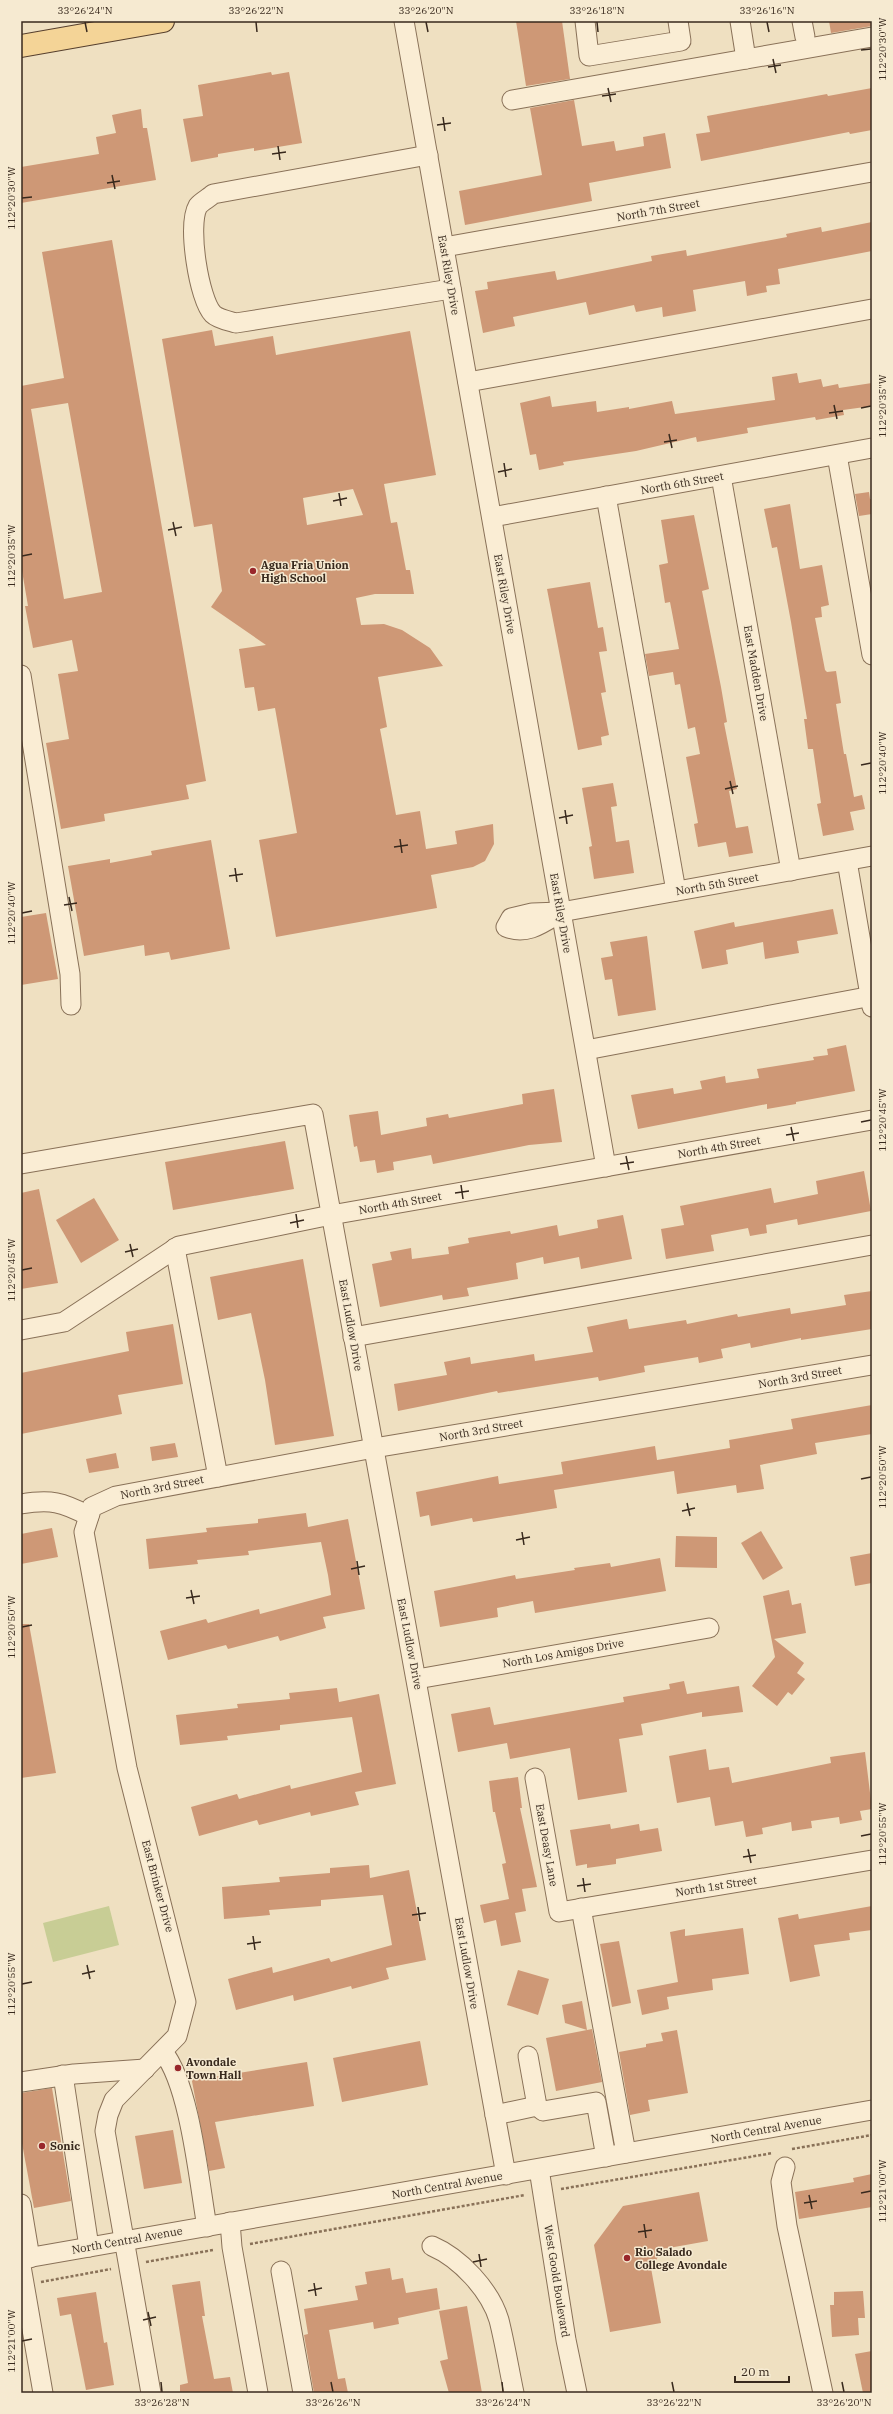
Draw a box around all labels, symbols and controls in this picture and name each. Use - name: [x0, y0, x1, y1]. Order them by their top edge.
- text: 33°26'24"N: [58, 4, 113, 17]
- text: 33°26'22"N: [229, 4, 284, 17]
- text: 33°26'20"N: [399, 4, 454, 17]
- text: 33°26'18"N: [570, 4, 625, 17]
- text: 33°26'16"N: [740, 4, 795, 17]
- text: 112°20'30"W: [876, 17, 889, 81]
- text: 112°20'30"W: [5, 166, 18, 230]
- street label: North 7th Street: [616, 196, 701, 224]
- street label: East Riley Drive: [435, 234, 463, 316]
- text: 112°20'35"W: [876, 374, 889, 438]
- street label: North 6th Street: [640, 469, 725, 497]
- text: 112°20'35"W: [5, 524, 18, 588]
- street label: East Riley Drive: [491, 553, 519, 635]
- place label: Agua Fria Union High School: [261, 558, 349, 585]
- marker: Agua Fria Union High School: [248, 566, 258, 576]
- street label: East Madden Drive: [741, 624, 771, 722]
- text: 112°20'40"W: [876, 731, 889, 795]
- street label: North 5th Street: [675, 870, 760, 898]
- street label: East Riley Drive: [547, 872, 575, 954]
- text: 112°20'40"W: [5, 881, 18, 945]
- text: 112°20'45"W: [876, 1088, 889, 1152]
- street label: North 4th Street: [677, 1133, 762, 1161]
- street label: North 4th Street: [358, 1189, 443, 1217]
- text: 112°20'45"W: [5, 1238, 18, 1302]
- street label: East Ludlow Drive: [336, 1278, 366, 1372]
- street label: North 3rd Street: [757, 1363, 843, 1391]
- street label: North 3rd Street: [438, 1416, 524, 1444]
- text: 112°20'50"W: [876, 1445, 889, 1509]
- street label: North 3rd Street: [119, 1472, 205, 1502]
- text: 112°20'50"W: [5, 1595, 18, 1659]
- street label: East Ludlow Drive: [394, 1597, 426, 1691]
- street label: North Los Amigos Drive: [501, 1635, 625, 1671]
- text: 112°20'55"W: [876, 1802, 889, 1866]
- street label: East Deasy Lane: [533, 1803, 561, 1888]
- street label: East Brinker Drive: [139, 1838, 177, 1934]
- street label: North 1st Street: [674, 1873, 758, 1899]
- street label: East Ludlow Drive: [452, 1916, 482, 2010]
- text: 112°20'55"W: [5, 1952, 18, 2016]
- place label: Avondale Town Hall: [186, 2055, 242, 2082]
- marker: Avondale Town Hall: [173, 2063, 183, 2073]
- street label: North Central Avenue: [710, 2112, 823, 2146]
- place label: Sonic: [50, 2139, 80, 2153]
- marker: Sonic: [37, 2141, 47, 2151]
- text: 112°21'00"W: [876, 2159, 889, 2223]
- street label: North Central Avenue: [391, 2168, 504, 2202]
- street label: North Central Avenue: [71, 2223, 184, 2257]
- street label: West Goold Boulevard: [541, 2224, 573, 2339]
- place label: Rio Salado College Avondale: [635, 2245, 727, 2272]
- marker: Rio Salado College Avondale: [622, 2253, 632, 2263]
- text: 112°21'00"W: [5, 2309, 18, 2373]
- scale bar: [735, 2358, 789, 2384]
- text: 20 m: [741, 2364, 770, 2379]
- text: 33°26'28"N: [135, 2396, 190, 2409]
- text: 33°26'26"N: [306, 2396, 361, 2409]
- text: 33°26'24"N: [476, 2396, 531, 2409]
- text: 33°26'22"N: [647, 2396, 702, 2409]
- text: 33°26'20"N: [817, 2396, 872, 2409]

